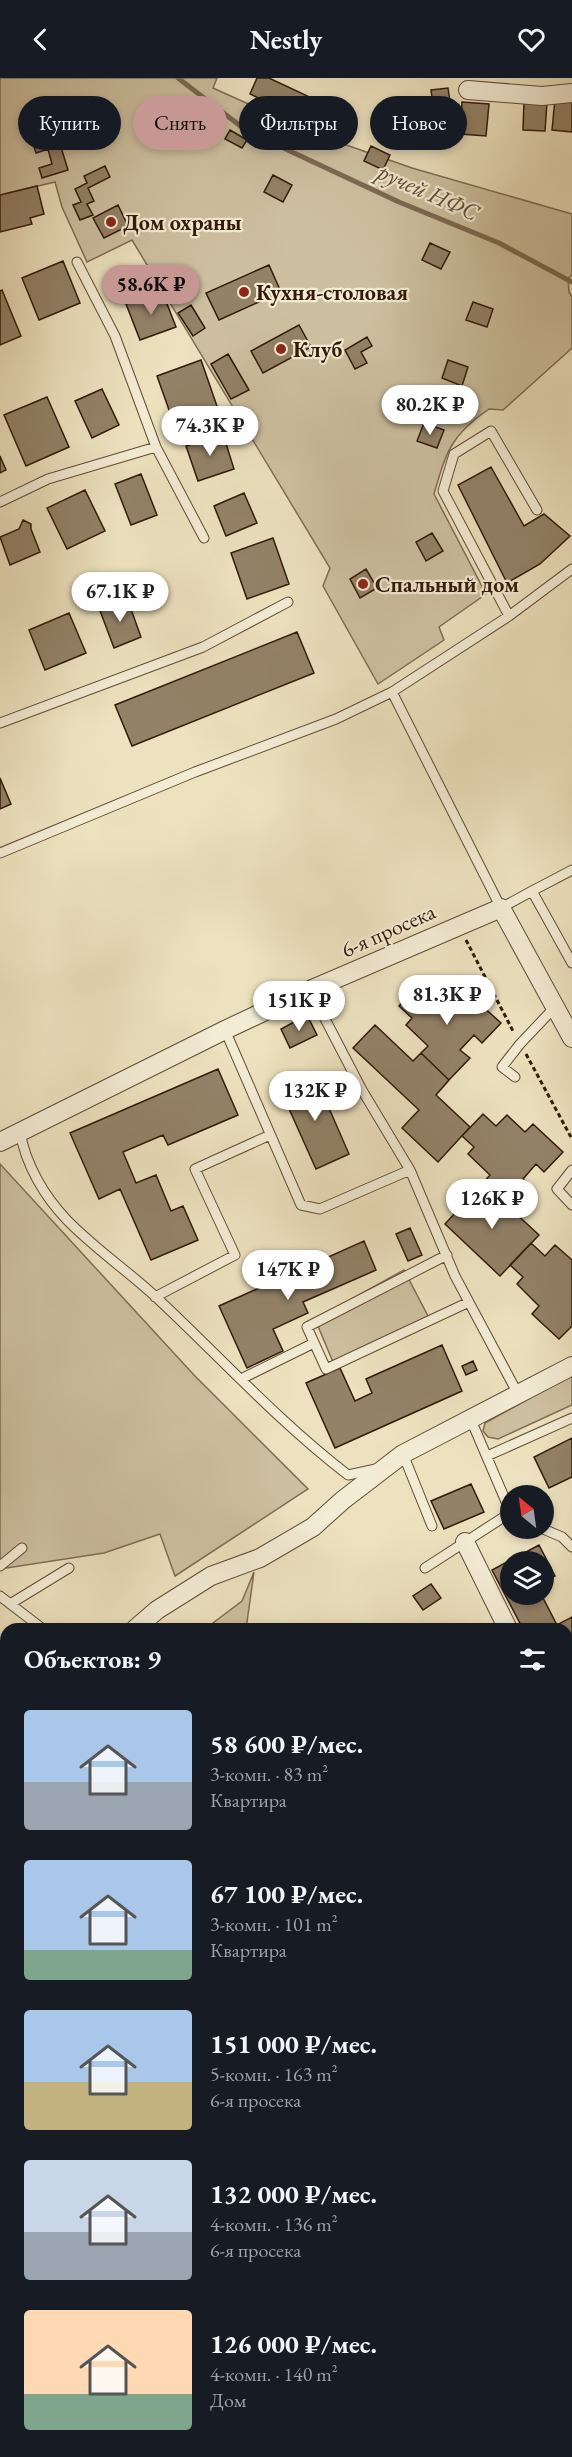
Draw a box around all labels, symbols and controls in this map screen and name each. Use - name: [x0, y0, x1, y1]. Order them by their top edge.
- text: Nestly: [250, 22, 322, 57]
- icon: back: [24, 23, 57, 56]
- icon: heart: [515, 23, 548, 56]
- chip: Купить: [18, 96, 121, 150]
- chip: Снять: [133, 96, 227, 150]
- chip: Фильтры: [239, 96, 358, 150]
- chip: Новое: [370, 96, 467, 150]
- water label: ручей НФС: [370, 154, 485, 228]
- place label: Дом охраны: [123, 208, 242, 237]
- marker: Дом охраны: [104, 215, 118, 229]
- pin: 58.6K ₽: [96, 265, 206, 316]
- text: 58.6K ₽: [117, 271, 185, 297]
- place label: Кухня-столовая: [256, 278, 408, 307]
- marker: Кухня-столовая: [237, 285, 251, 299]
- place label: Клуб: [293, 335, 342, 364]
- marker: Клуб: [274, 342, 288, 356]
- pin: 80.2K ₽: [375, 385, 485, 436]
- text: 80.2K ₽: [396, 391, 464, 417]
- pin: 74.3K ₽: [155, 406, 265, 457]
- text: 74.3K ₽: [176, 412, 244, 438]
- place label: Спальный дом: [375, 570, 519, 599]
- pin: 67.1K ₽: [65, 572, 175, 623]
- marker: Спальный дом: [356, 577, 370, 591]
- text: 67.1K ₽: [86, 578, 154, 604]
- street label: 6-я просека: [337, 897, 440, 964]
- pin: 81.3K ₽: [392, 975, 502, 1026]
- pin: 151K ₽: [250, 981, 348, 1032]
- text: 81.3K ₽: [413, 981, 481, 1007]
- text: 151K ₽: [267, 987, 331, 1013]
- pin: 132K ₽: [266, 1071, 364, 1122]
- text: 132K ₽: [283, 1077, 347, 1103]
- pin: 126K ₽: [443, 1179, 541, 1230]
- text: 126K ₽: [460, 1185, 524, 1211]
- pin: 147K ₽: [239, 1250, 337, 1301]
- text: 147K ₽: [256, 1256, 320, 1282]
- north arrow: [500, 1485, 554, 1539]
- map controls: [500, 1485, 554, 1605]
- button: layers: [500, 1551, 554, 1605]
- text: Объектов: 9: [24, 1642, 161, 1676]
- icon: filters: [516, 1643, 549, 1676]
- text: 58 600 ₽/мес.: [210, 1727, 363, 1761]
- icon: home: [72, 1734, 144, 1806]
- text: 3-комн. · 83 m²: [210, 1761, 328, 1787]
- text: Квартира: [210, 1787, 287, 1813]
- text: 67 100 ₽/мес.: [210, 1877, 363, 1911]
- icon: home: [72, 1884, 144, 1956]
- text: 3-комн. · 101 m²: [210, 1911, 338, 1937]
- text: Квартира: [210, 1937, 287, 1963]
- text: 151 000 ₽/мес.: [210, 2027, 377, 2061]
- icon: home: [72, 2034, 144, 2106]
- text: 5-комн. · 163 m²: [210, 2061, 338, 2087]
- text: 6-я просека: [210, 2087, 301, 2113]
- text: 132 000 ₽/мес.: [210, 2177, 377, 2211]
- icon: home: [72, 2184, 144, 2256]
- text: 4-комн. · 136 m²: [210, 2211, 338, 2237]
- text: 6-я просека: [210, 2237, 301, 2263]
- text: 126 000 ₽/мес.: [210, 2327, 377, 2361]
- icon: home: [72, 2334, 144, 2406]
- text: 4-комн. · 140 m²: [210, 2361, 338, 2387]
- text: Дом: [210, 2387, 246, 2413]

